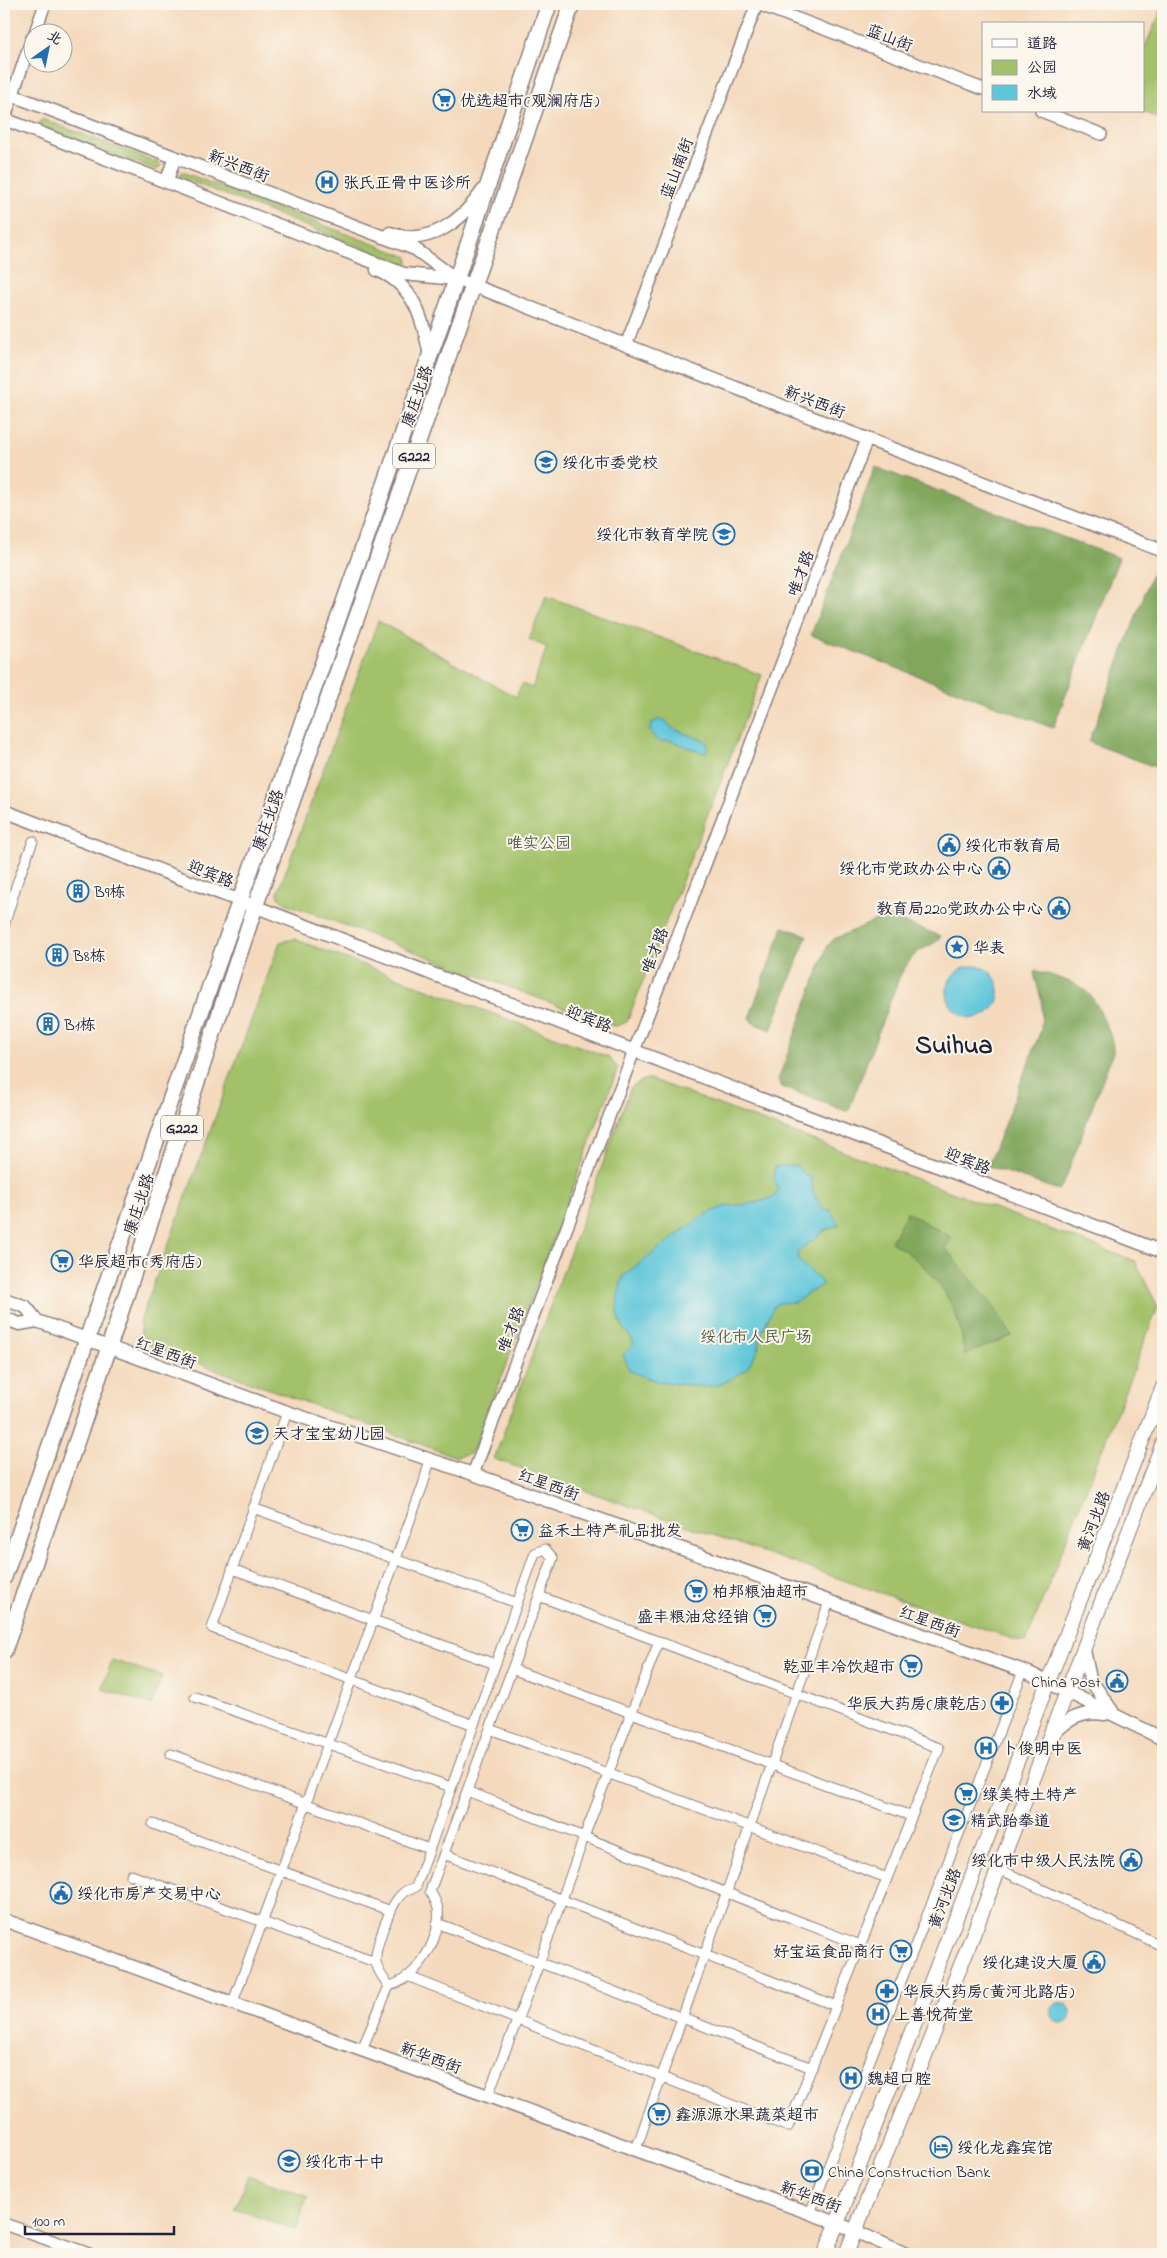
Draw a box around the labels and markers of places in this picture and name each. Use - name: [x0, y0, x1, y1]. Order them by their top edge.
- supermarket icon: 优选超市(观澜府店): [432, 88, 456, 112]
- place label: 优选超市(观澜府店): [460, 90, 600, 114]
- hospital icon: 张氏正骨中医诊所: [315, 170, 339, 194]
- place label: 张氏正骨中医诊所: [343, 172, 471, 196]
- school or university icon: 绥化市委党校: [534, 450, 558, 474]
- place label: 绥化市委党校: [562, 452, 658, 476]
- school or university icon: 绥化市教育学院: [712, 522, 736, 546]
- place label: 绥化市教育学院: [596, 524, 708, 548]
- public building icon: 绥化市教育局: [937, 833, 961, 857]
- place label: 绥化市教育局: [965, 835, 1061, 859]
- public building icon: 绥化市党政办公中心: [987, 856, 1011, 880]
- place label: 绥化市党政办公中心: [839, 858, 983, 882]
- building icon: B9栋: [66, 879, 90, 903]
- place label: B9栋: [93, 881, 126, 905]
- public building icon: 教育局220党政办公中心: [1047, 896, 1071, 920]
- place label: 教育局220党政办公中心: [876, 898, 1043, 922]
- place icon: 华表: [945, 935, 969, 959]
- place label: 华表: [973, 937, 1005, 961]
- building icon: B8栋: [45, 943, 69, 967]
- place label: B8栋: [72, 945, 106, 969]
- building icon: B1栋: [36, 1012, 60, 1036]
- place label: B1栋: [63, 1014, 96, 1038]
- supermarket icon: 华辰超市(秀府店): [50, 1249, 74, 1273]
- place label: 华辰超市(秀府店): [78, 1251, 202, 1275]
- school or university icon: 天才宝宝幼儿园: [245, 1421, 269, 1445]
- place label: 天才宝宝幼儿园: [273, 1423, 385, 1447]
- supermarket icon: 益禾土特产礼品批发: [510, 1518, 534, 1542]
- place label: 益禾土特产礼品批发: [538, 1520, 682, 1544]
- supermarket icon: 柏邦粮油超市: [684, 1579, 708, 1603]
- place label: 柏邦粮油超市: [712, 1581, 808, 1605]
- supermarket icon: 盛丰粮油总经销: [753, 1604, 777, 1628]
- place label: 盛丰粮油总经销: [637, 1606, 749, 1630]
- supermarket icon: 乾亚丰冷饮超市: [899, 1654, 923, 1678]
- place label: 乾亚丰冷饮超市: [783, 1656, 895, 1680]
- public building icon: China Post: [1105, 1669, 1129, 1693]
- place label: China Post: [1031, 1671, 1102, 1695]
- pharmacy icon: 华辰大药房(康乾店): [990, 1691, 1014, 1715]
- place label: 华辰大药房(康乾店): [847, 1693, 986, 1717]
- hospital icon: 卜俊明中医: [974, 1736, 998, 1760]
- place label: 卜俊明中医: [1002, 1738, 1082, 1762]
- supermarket icon: 绿美特土特产: [954, 1782, 978, 1806]
- place label: 绿美特土特产: [982, 1784, 1078, 1808]
- school or university icon: 精武跆拳道: [942, 1808, 966, 1832]
- place label: 精武跆拳道: [970, 1810, 1050, 1834]
- public building icon: 绥化市中级人民法院: [1119, 1848, 1143, 1872]
- place label: 绥化市中级人民法院: [971, 1850, 1115, 1874]
- public building icon: 绥化市房产交易中心: [49, 1881, 73, 1905]
- place label: 绥化市房产交易中心: [77, 1883, 221, 1907]
- supermarket icon: 好宝运食品商行: [889, 1939, 913, 1963]
- place label: 好宝运食品商行: [773, 1941, 885, 1965]
- public building icon: 绥化建设大厦: [1082, 1950, 1106, 1974]
- place label: 绥化建设大厦: [982, 1952, 1078, 1976]
- pharmacy icon: 华辰大药房(黄河北路店): [875, 1979, 899, 2003]
- place label: 华辰大药房(黄河北路店): [903, 1981, 1075, 2005]
- hospital icon: 上善悦荷堂: [866, 2002, 890, 2026]
- place label: 上善悦荷堂: [894, 2004, 974, 2028]
- hospital icon: 魏超口腔: [839, 2066, 863, 2090]
- place label: 魏超口腔: [867, 2068, 931, 2092]
- supermarket icon: 鑫源源水果蔬菜超市: [647, 2102, 671, 2126]
- place label: 鑫源源水果蔬菜超市: [675, 2104, 819, 2128]
- hotel icon: 绥化龙鑫宾馆: [929, 2135, 953, 2159]
- place label: 绥化龙鑫宾馆: [957, 2137, 1053, 2161]
- school or university icon: 绥化市十中: [277, 2149, 301, 2173]
- place label: 绥化市十中: [305, 2151, 385, 2175]
- bank icon: China Construction Bank: [800, 2159, 824, 2183]
- place label: China Construction Bank: [828, 2161, 991, 2185]

